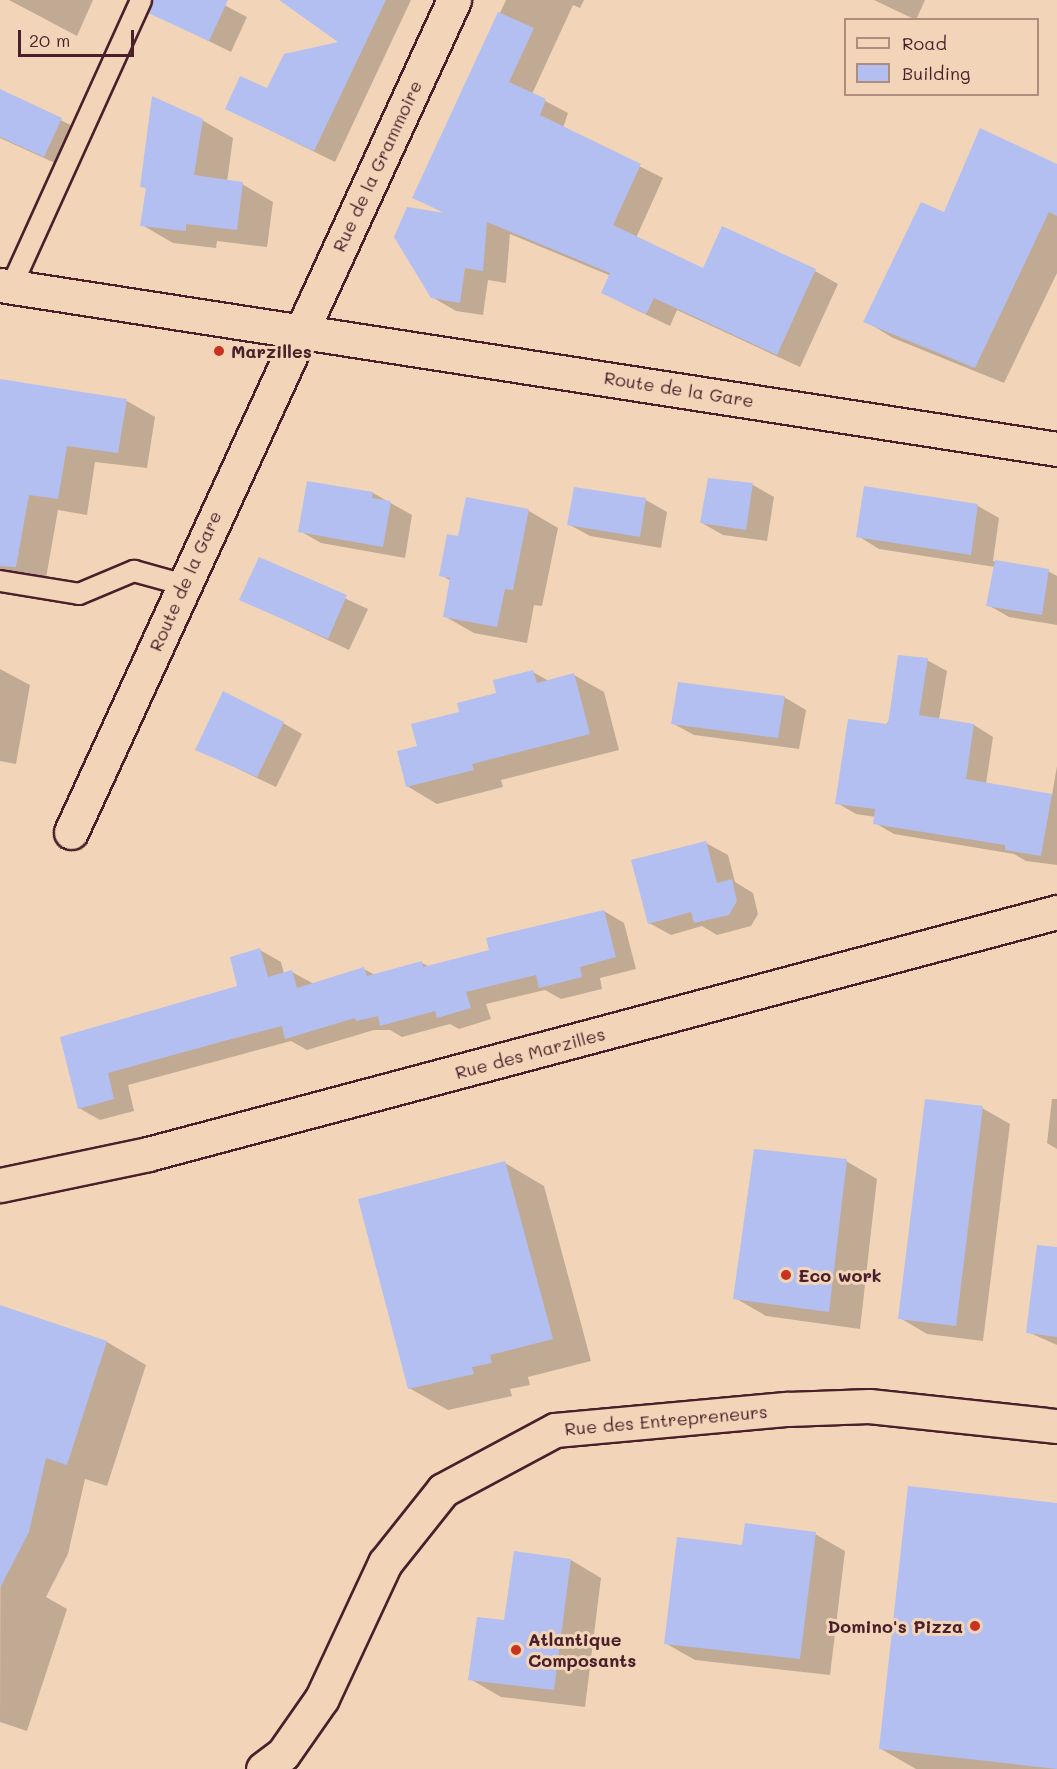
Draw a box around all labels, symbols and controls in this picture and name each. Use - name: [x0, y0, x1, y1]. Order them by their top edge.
- scale bar: [21, 18, 136, 56]
- legend: [844, 18, 1039, 96]
- text: 20 m: [29, 28, 70, 52]
- text: Road: [902, 31, 947, 55]
- text: Building: [902, 61, 970, 85]
- street label: Rue de la Grammoire: [328, 77, 426, 255]
- place label: Marzilles: [231, 340, 312, 362]
- marker: Marzilles: [212, 344, 226, 358]
- street label: Route de la Gare: [603, 366, 755, 412]
- street label: Route de la Gare: [144, 507, 226, 655]
- street label: Rue des Marzilles: [453, 1023, 607, 1083]
- place label: Eco work: [798, 1264, 882, 1286]
- marker: Eco work: [779, 1268, 793, 1282]
- street label: Rue des Entrepreneurs: [564, 1400, 768, 1440]
- place label: Domino's Pizza: [827, 1615, 963, 1637]
- marker: Domino's Pizza: [968, 1619, 982, 1633]
- place label: Atlantique Composants: [528, 1629, 636, 1672]
- marker: Atlantique Composants: [509, 1643, 523, 1657]

